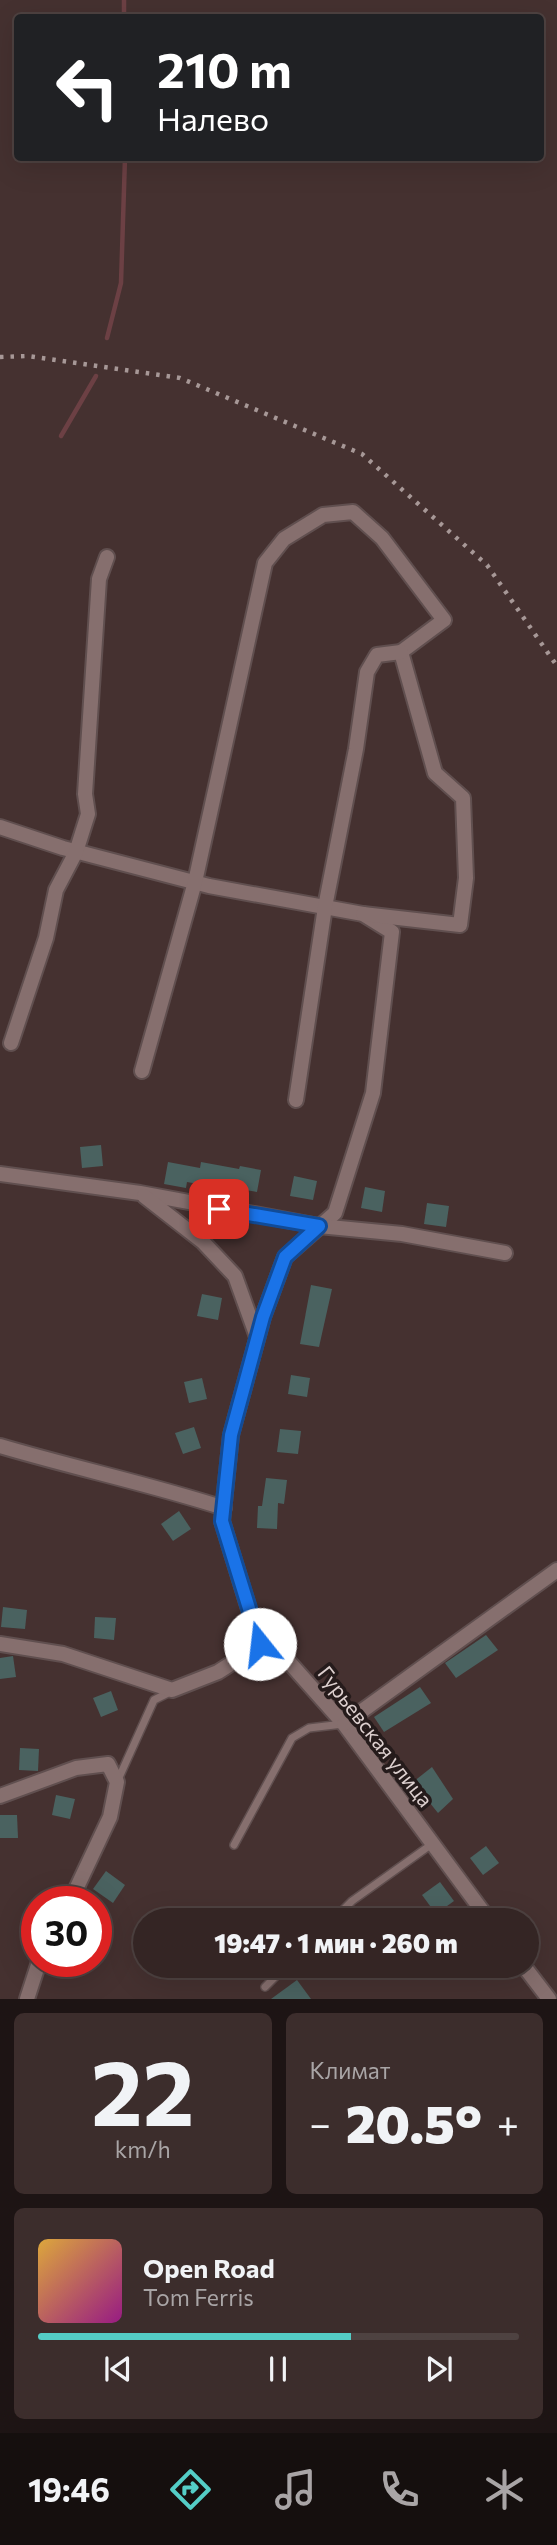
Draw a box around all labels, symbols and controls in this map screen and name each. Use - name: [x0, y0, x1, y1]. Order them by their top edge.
- text: 210 m: [157, 38, 292, 98]
- icon: left: [42, 42, 133, 133]
- text: Налево: [157, 98, 269, 138]
- pin: [189, 1179, 249, 1239]
- icon: arrive: [200, 1190, 238, 1228]
- position arrow: [223, 1607, 297, 1681]
- street label: Гурьевская улица: [313, 1661, 439, 1811]
- speed limit sign: 30: [21, 1886, 112, 1977]
- text: 19:47 · 1 мин · 260 m: [214, 1927, 458, 1958]
- text: 22: [91, 2033, 195, 2145]
- text: Климат: [310, 2056, 391, 2084]
- text: 20.5°: [346, 2090, 482, 2154]
- text: −: [310, 2099, 331, 2146]
- text: +: [497, 2099, 519, 2146]
- text: km/h: [115, 2135, 171, 2163]
- text: Open Road: [143, 2252, 275, 2283]
- text: Tom Ferris: [143, 2283, 254, 2311]
- icon: previous: [99, 2350, 137, 2388]
- icon: pause: [259, 2350, 297, 2388]
- icon: next: [420, 2350, 458, 2388]
- icon: directions: [166, 2465, 215, 2514]
- icon: music: [271, 2465, 320, 2514]
- icon: phone: [375, 2465, 424, 2514]
- icon: climate: [480, 2465, 529, 2514]
- text: 19:46: [28, 2469, 110, 2509]

